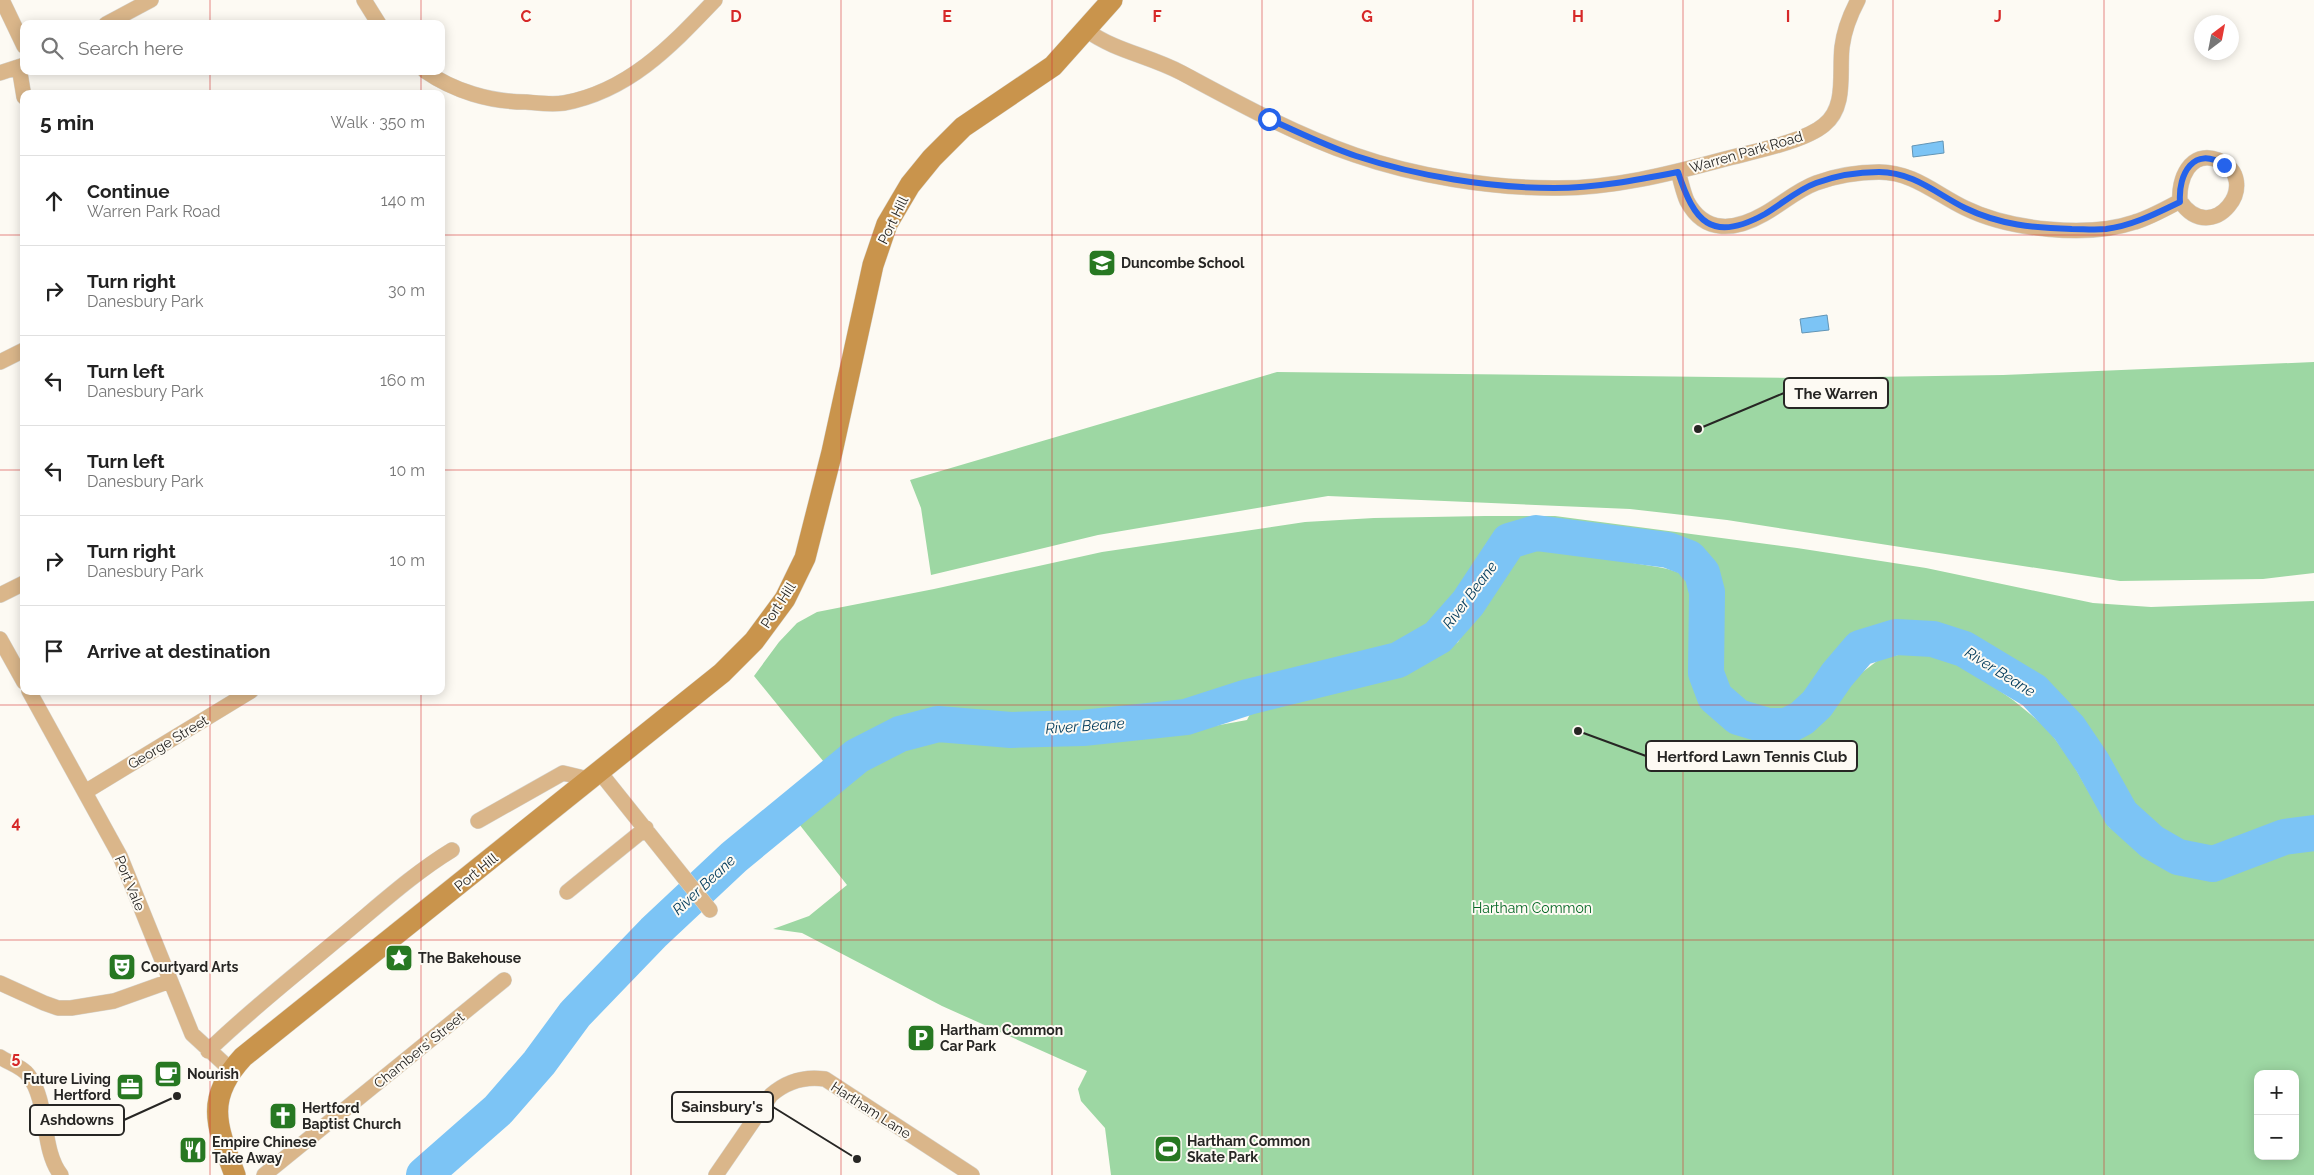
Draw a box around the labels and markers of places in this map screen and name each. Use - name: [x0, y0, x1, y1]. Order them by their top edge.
- school or university icon: Duncombe School: [1087, 248, 1117, 278]
- place label: Duncombe School: [1121, 255, 1245, 271]
- callout: The Warren: [1784, 378, 1888, 408]
- callout: Hertford Lawn Tennis Club: [1646, 741, 1857, 771]
- place icon: The Bakehouse: [384, 943, 414, 973]
- place label: The Bakehouse: [418, 950, 522, 966]
- theatre icon: Courtyard Arts: [107, 952, 137, 982]
- place label: Courtyard Arts: [141, 959, 239, 975]
- place label: Hartham Common Car Park: [940, 1022, 1063, 1054]
- parking icon: Hartham Common Car Park: [906, 1023, 936, 1053]
- cafe icon: Nourish: [153, 1059, 183, 1089]
- place label: Nourish: [187, 1066, 239, 1082]
- place label: Future Living Hertford: [23, 1071, 111, 1103]
- office icon: Future Living Hertford: [115, 1072, 145, 1102]
- callout: Sainsbury's: [672, 1092, 773, 1122]
- place label: Hertford Baptist Church: [302, 1100, 401, 1132]
- church icon: Hertford Baptist Church: [268, 1101, 298, 1131]
- callout: Ashdowns: [30, 1105, 124, 1135]
- place label: Hartham Common Skate Park: [1187, 1133, 1310, 1165]
- place label: Empire Chinese Take Away: [212, 1134, 317, 1166]
- sports icon: Hartham Common Skate Park: [1153, 1134, 1183, 1164]
- restaurant icon: Empire Chinese Take Away: [178, 1135, 208, 1165]

